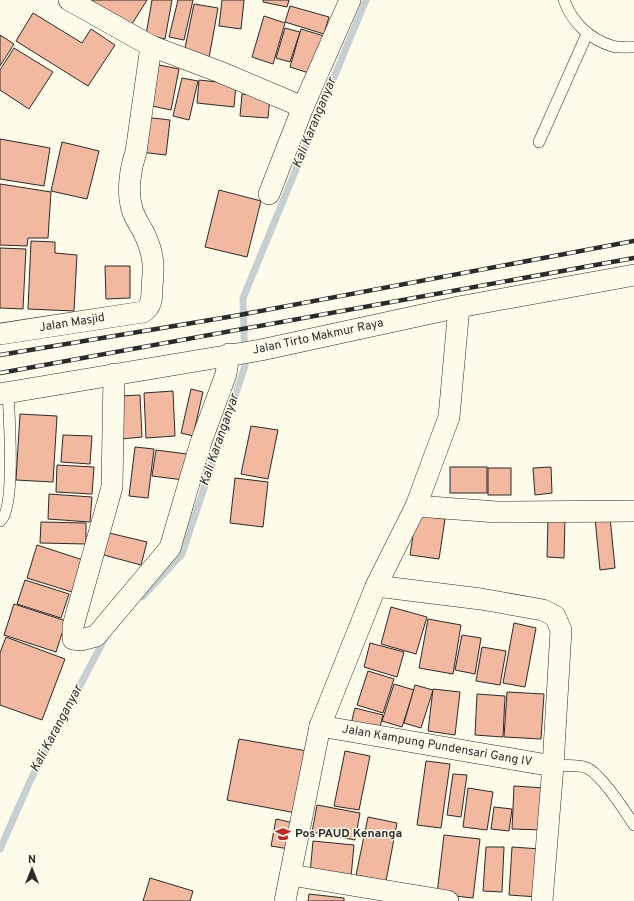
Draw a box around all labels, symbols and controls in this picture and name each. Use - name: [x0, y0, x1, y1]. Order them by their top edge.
- water label: Kali Karanganyar: [290, 74, 341, 171]
- street label: Jalan Masjid: [38, 310, 106, 336]
- street label: Jalan Tirto Makmur Raya: [251, 315, 385, 359]
- water label: Kali Karanganyar: [197, 391, 244, 488]
- water label: Kali Karanganyar: [27, 682, 87, 775]
- street label: Jalan Kampung Pundensari Gang IV: [341, 721, 534, 771]
- school or university icon: Pos PAUD Kenanga: [274, 825, 292, 843]
- place label: Pos PAUD Kenanga: [295, 826, 402, 842]
- north arrow: [12, 849, 52, 889]
- text: N: [28, 853, 36, 867]

